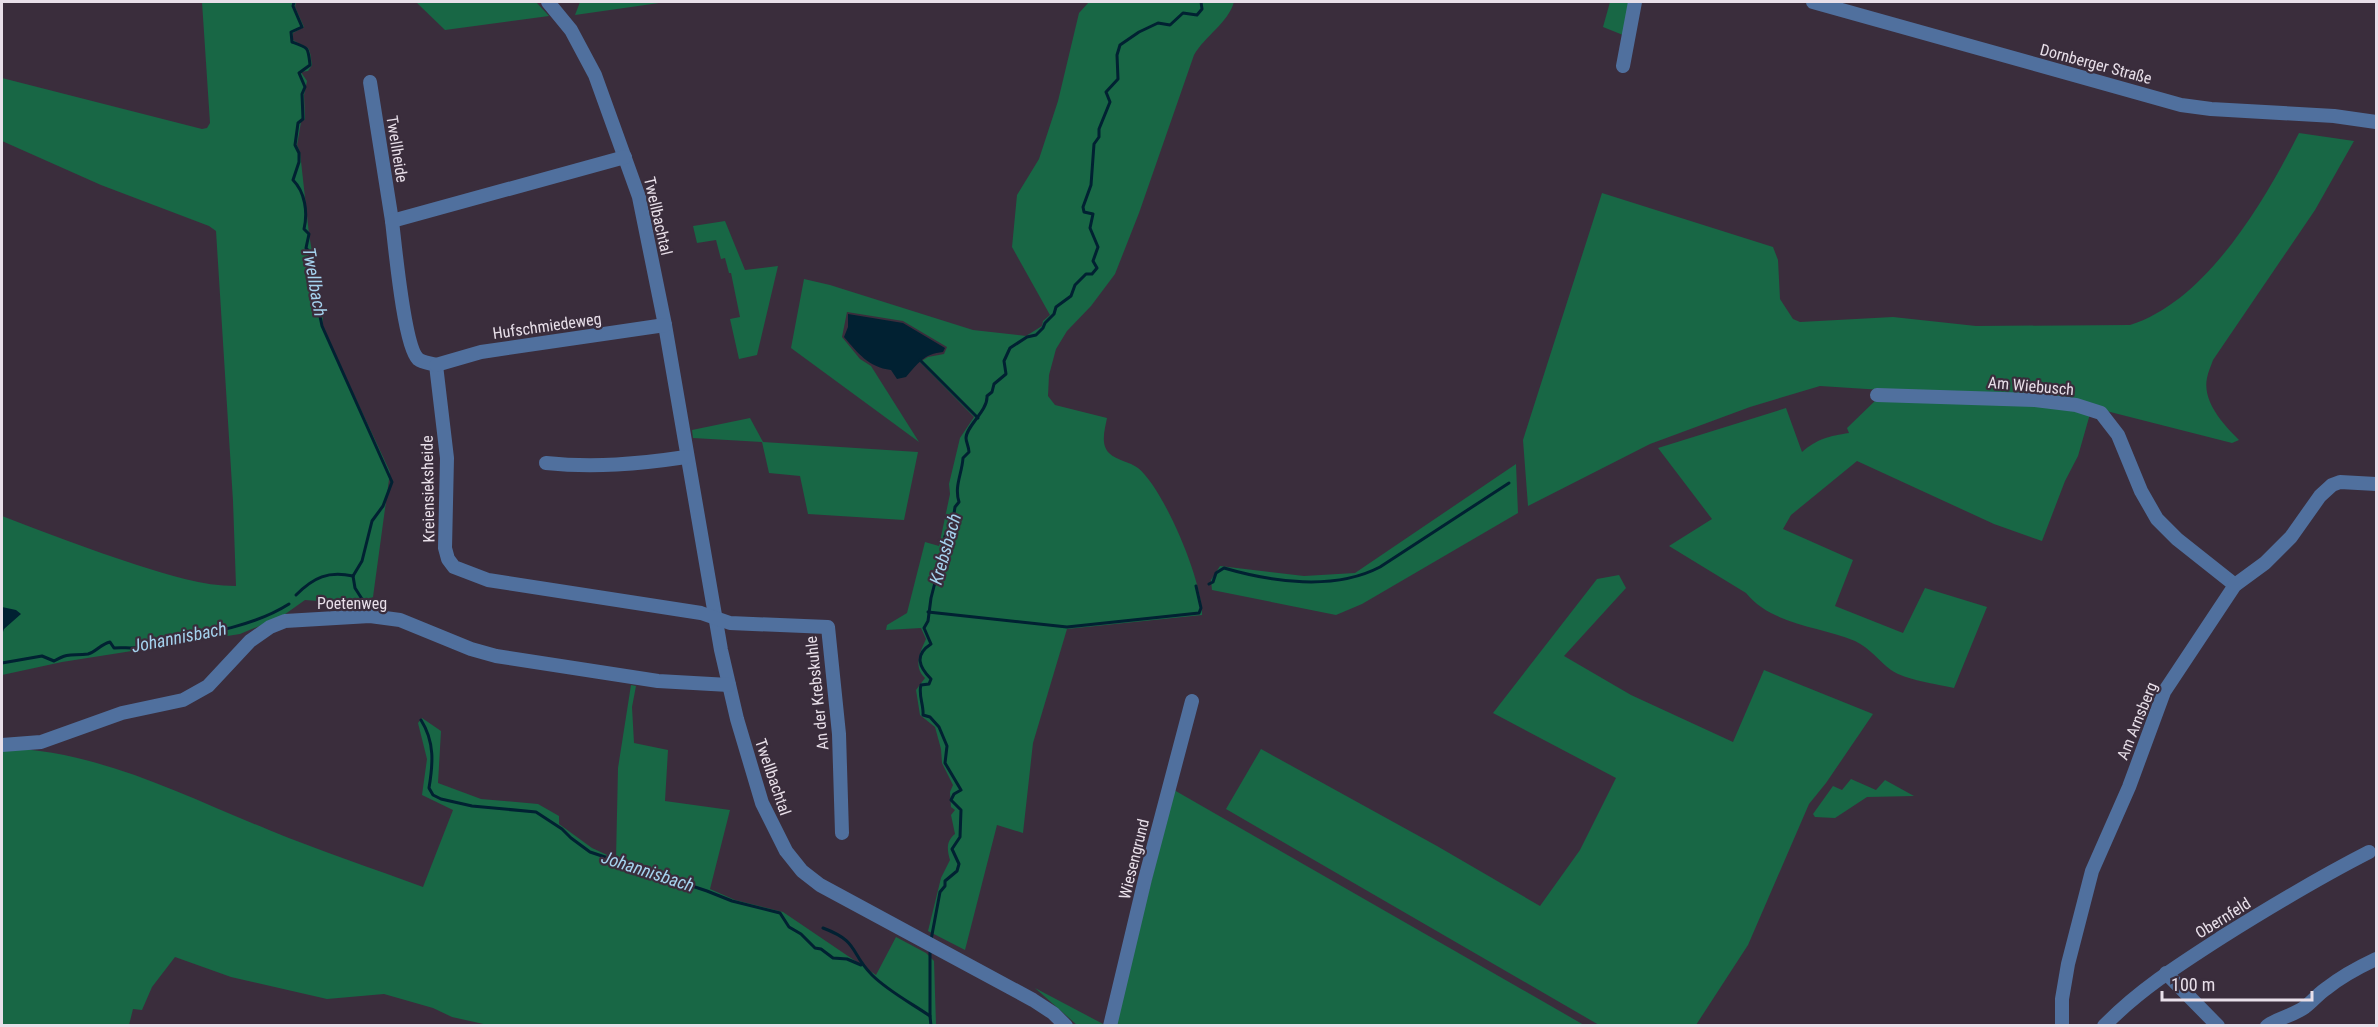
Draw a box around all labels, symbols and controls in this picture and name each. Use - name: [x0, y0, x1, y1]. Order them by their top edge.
- street label: Dornberger Straße: [2038, 40, 2154, 88]
- street label: Twellheide: [382, 114, 412, 184]
- street label: Twellbachtal: [640, 175, 676, 257]
- water label: Twellbach: [299, 246, 331, 318]
- street label: Hufschmiedeweg: [491, 309, 603, 343]
- street label: Am Wiebusch: [1987, 373, 2075, 399]
- street label: Kreiensieksheide: [418, 435, 438, 543]
- water label: Krebsbach: [925, 511, 965, 587]
- street label: Poetenweg: [317, 594, 387, 613]
- water label: Johannisbach: [130, 617, 228, 657]
- street label: An der Krebskuhle: [802, 635, 832, 751]
- street label: Am Arnsberg: [2113, 679, 2161, 763]
- street label: Twellbachtal: [751, 736, 795, 818]
- street label: Wiesengrund: [1115, 817, 1153, 901]
- water label: Johannisbach: [599, 846, 697, 896]
- street label: Obernfeld: [2192, 894, 2254, 942]
- scale bar: [2162, 964, 2312, 1002]
- text: 100 m: [2171, 974, 2215, 995]

